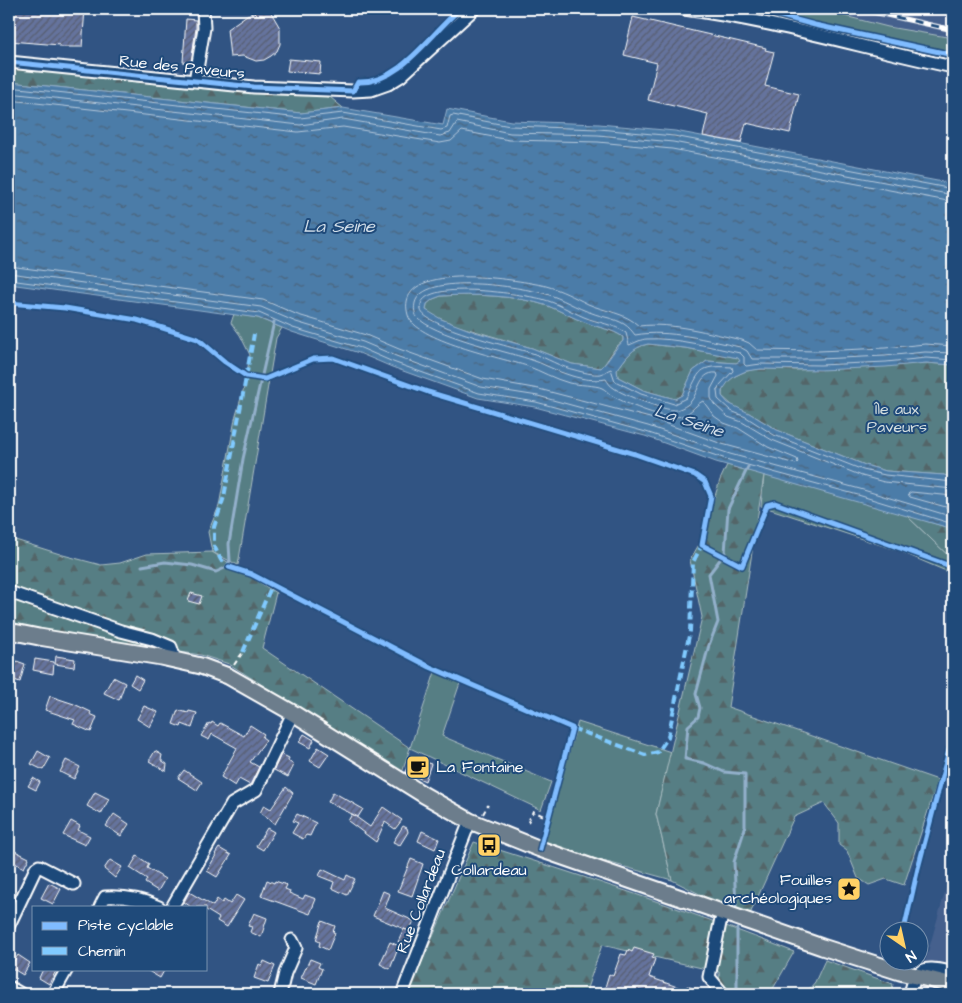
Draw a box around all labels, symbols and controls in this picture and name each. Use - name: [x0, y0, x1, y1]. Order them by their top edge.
- street label: Rue des Paveurs: [118, 49, 246, 85]
- water label: La Seine: [303, 214, 376, 239]
- water label: La Seine: [651, 398, 728, 444]
- park label: Île aux Paveurs: [867, 398, 927, 438]
- cafe icon: La Fontaine: [405, 754, 431, 780]
- place label: La Fontaine: [436, 756, 524, 778]
- bus stop icon: Collardeau: [476, 832, 502, 858]
- street label: Rue Collardeau: [391, 846, 451, 956]
- place label: Collardeau: [451, 859, 527, 881]
- place label: Fouilles archéologiques: [724, 869, 832, 910]
- place icon: Fouilles archéologiques: [836, 876, 862, 902]
- legend: [32, 906, 208, 970]
- text: Piste cyclable: [78, 915, 174, 937]
- north arrow: [880, 920, 930, 970]
- text: Chemin: [78, 941, 126, 962]
- text: N: [901, 945, 920, 967]

